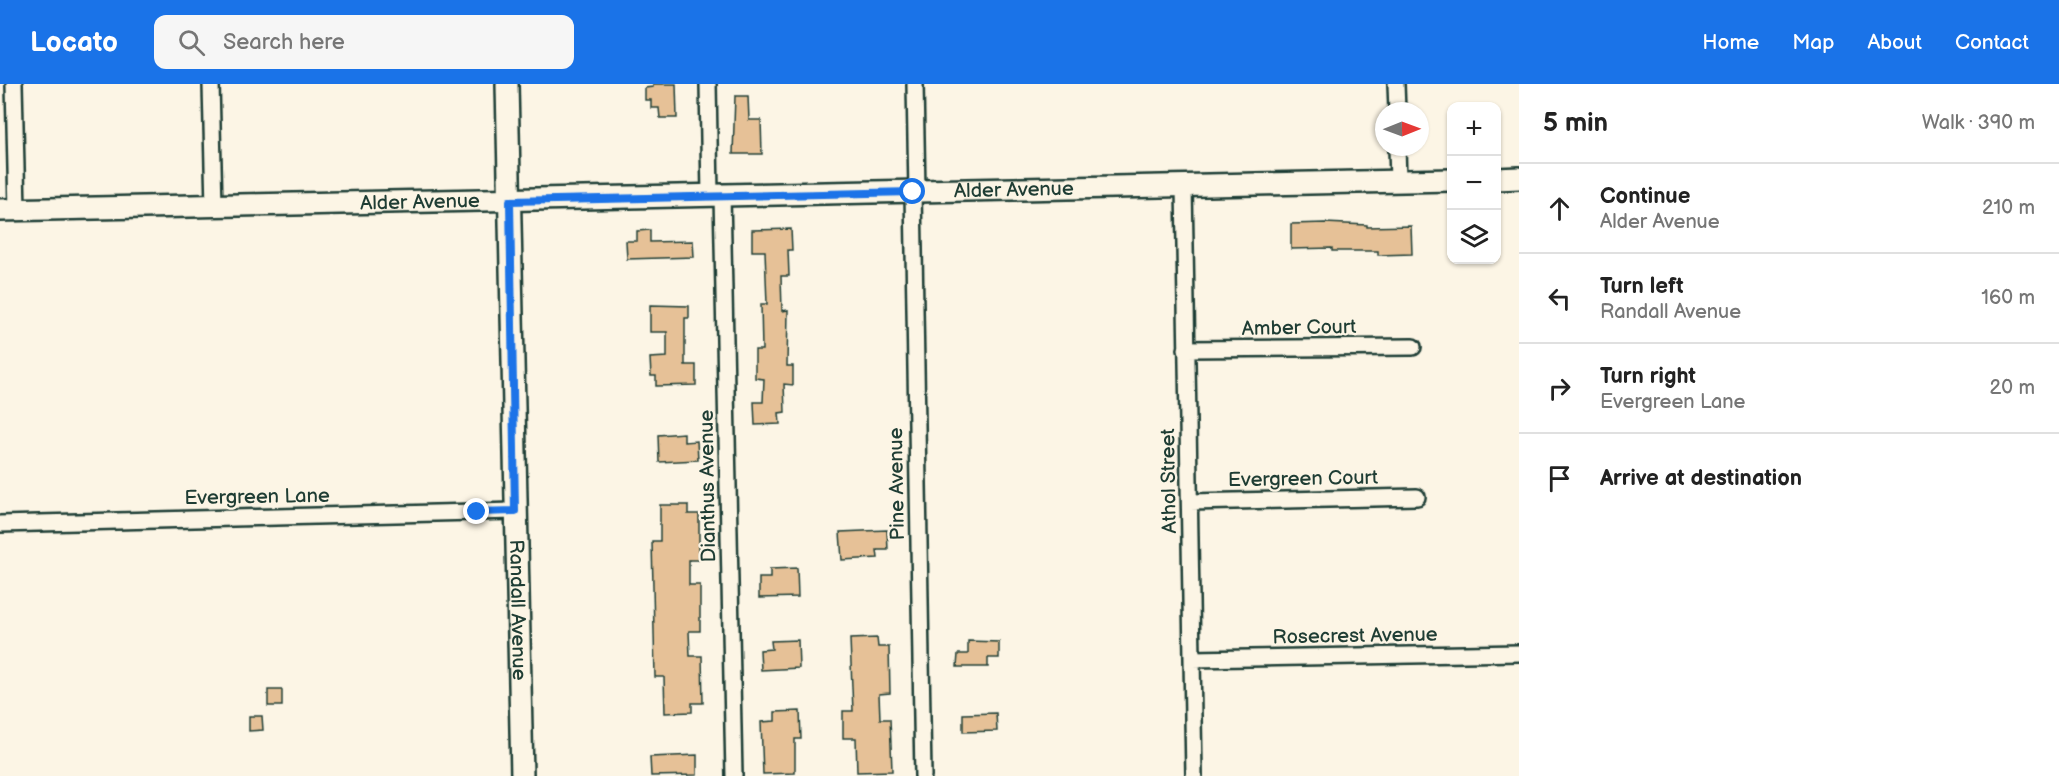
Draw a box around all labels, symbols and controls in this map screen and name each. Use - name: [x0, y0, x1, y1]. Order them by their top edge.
- search box: [154, 15, 574, 69]
- text: Locato: [30, 26, 118, 59]
- icon: search: [175, 26, 208, 59]
- text: Search here: [223, 29, 345, 56]
- text: Home: [1702, 30, 1759, 55]
- text: Map: [1792, 30, 1834, 55]
- text: About: [1867, 30, 1922, 55]
- text: Contact: [1955, 30, 2029, 55]
- north arrow: [1375, 102, 1429, 156]
- map controls: [1447, 102, 1501, 264]
- button: +: [1447, 102, 1501, 156]
- text: 5 min: [1543, 108, 1608, 139]
- text: Walk · 390 m: [1922, 111, 2035, 135]
- button: −: [1447, 156, 1501, 210]
- street label: Alder Avenue: [954, 177, 1074, 203]
- route start: [899, 178, 925, 204]
- text: Continue: [1600, 183, 1690, 210]
- street label: Alder Avenue: [360, 189, 480, 216]
- icon: ahead: [1543, 192, 1576, 225]
- text: 210 m: [1982, 196, 2035, 220]
- button: layers: [1447, 210, 1501, 264]
- text: Alder Avenue: [1600, 210, 1720, 234]
- text: Turn left: [1600, 273, 1684, 300]
- icon: left: [1543, 282, 1576, 315]
- text: 160 m: [1981, 286, 2035, 310]
- text: Randall Avenue: [1600, 300, 1741, 324]
- street label: Amber Court: [1241, 315, 1357, 341]
- text: Turn right: [1600, 363, 1696, 390]
- icon: right: [1543, 372, 1576, 405]
- text: 20 m: [1990, 376, 2035, 400]
- text: Evergreen Lane: [1600, 390, 1745, 414]
- street label: Dianthus Avenue: [695, 409, 721, 562]
- street label: Pine Avenue: [884, 427, 910, 541]
- street label: Athol Street: [1156, 428, 1182, 534]
- icon: arrive: [1543, 462, 1576, 495]
- text: Arrive at destination: [1600, 465, 1802, 492]
- street label: Evergreen Court: [1228, 466, 1378, 492]
- street label: Evergreen Lane: [184, 484, 330, 510]
- route end: [463, 498, 489, 524]
- street label: Randall Avenue: [504, 539, 531, 681]
- street label: Rosecrest Avenue: [1272, 623, 1438, 649]

